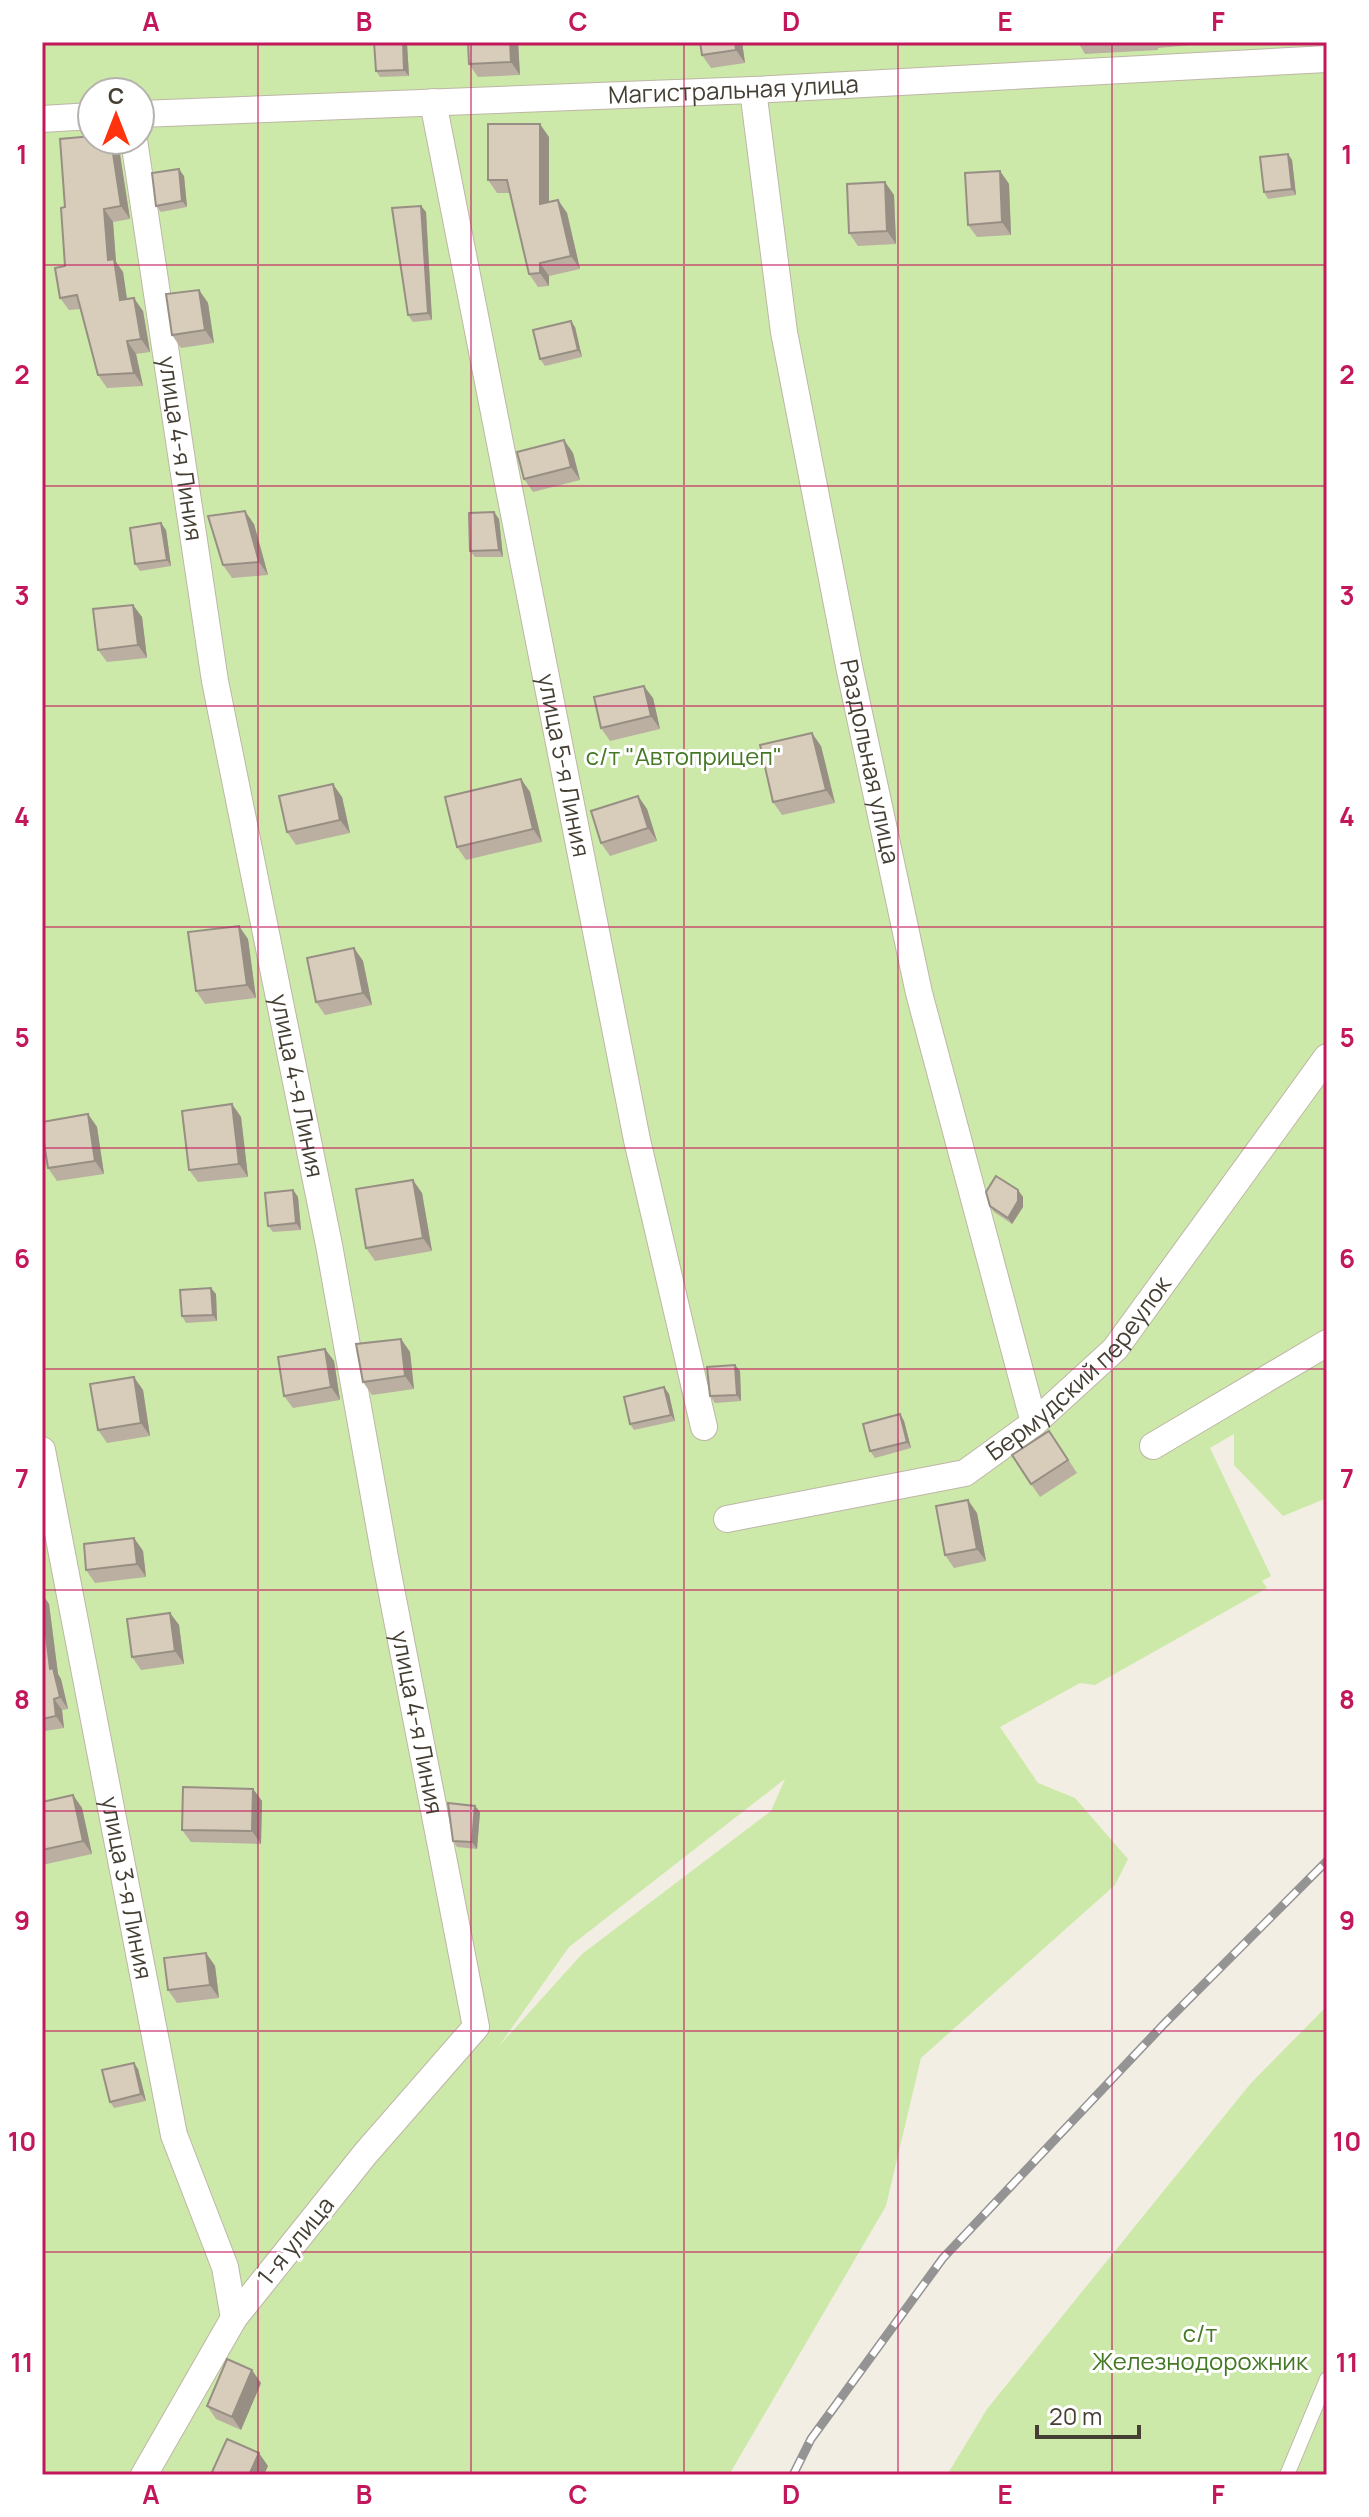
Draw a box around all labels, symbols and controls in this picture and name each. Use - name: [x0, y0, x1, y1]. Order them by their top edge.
- text: A: [142, 3, 160, 39]
- text: B: [356, 3, 372, 39]
- text: C: [568, 3, 588, 39]
- text: D: [782, 3, 800, 39]
- text: E: [997, 3, 1013, 39]
- text: F: [1211, 3, 1225, 39]
- street label: Магистральная улица: [608, 66, 860, 111]
- north arrow: [76, 76, 156, 156]
- text: С: [108, 81, 124, 111]
- text: 1: [16, 136, 28, 172]
- text: 1: [1341, 136, 1353, 172]
- street label: улица 4-я Линия: [152, 354, 212, 543]
- text: 2: [14, 356, 30, 392]
- text: 2: [1339, 356, 1355, 392]
- text: 3: [14, 577, 30, 613]
- text: 3: [1339, 577, 1355, 613]
- street label: Раздольная улица: [833, 656, 909, 867]
- street label: улица 5-я Линия: [531, 670, 599, 860]
- park label: с/т "Автоприцеп": [586, 739, 782, 772]
- text: 4: [14, 798, 30, 834]
- text: 4: [1339, 798, 1355, 834]
- street label: улица 4-я Линия: [264, 991, 333, 1180]
- text: 5: [14, 1019, 30, 1055]
- text: 5: [1339, 1019, 1355, 1055]
- text: 6: [14, 1240, 30, 1276]
- text: 6: [1339, 1240, 1355, 1276]
- street label: Бермудский переулок: [979, 1268, 1178, 1468]
- text: 7: [15, 1460, 29, 1496]
- text: 7: [1340, 1460, 1354, 1496]
- street label: улица 4-я Линия: [384, 1628, 452, 1817]
- text: 8: [14, 1681, 30, 1717]
- text: 8: [1339, 1681, 1355, 1717]
- street label: улица 3-я Линия: [94, 1793, 162, 1982]
- text: 9: [14, 1902, 30, 1938]
- text: 9: [1339, 1902, 1355, 1938]
- text: 10: [8, 2123, 36, 2159]
- text: 10: [1333, 2123, 1361, 2159]
- street label: 1-я улица: [249, 2189, 341, 2291]
- park label: с/т Железнодорожник: [1092, 2316, 1309, 2377]
- text: 11: [11, 2344, 33, 2380]
- text: 11: [1336, 2344, 1358, 2380]
- scale bar: [1037, 2389, 1139, 2439]
- text: 20 m: [1049, 2399, 1102, 2432]
- text: A: [142, 2476, 160, 2512]
- text: B: [356, 2476, 372, 2512]
- text: C: [568, 2476, 588, 2512]
- text: D: [782, 2476, 800, 2512]
- text: E: [997, 2476, 1013, 2512]
- text: F: [1211, 2476, 1225, 2512]

